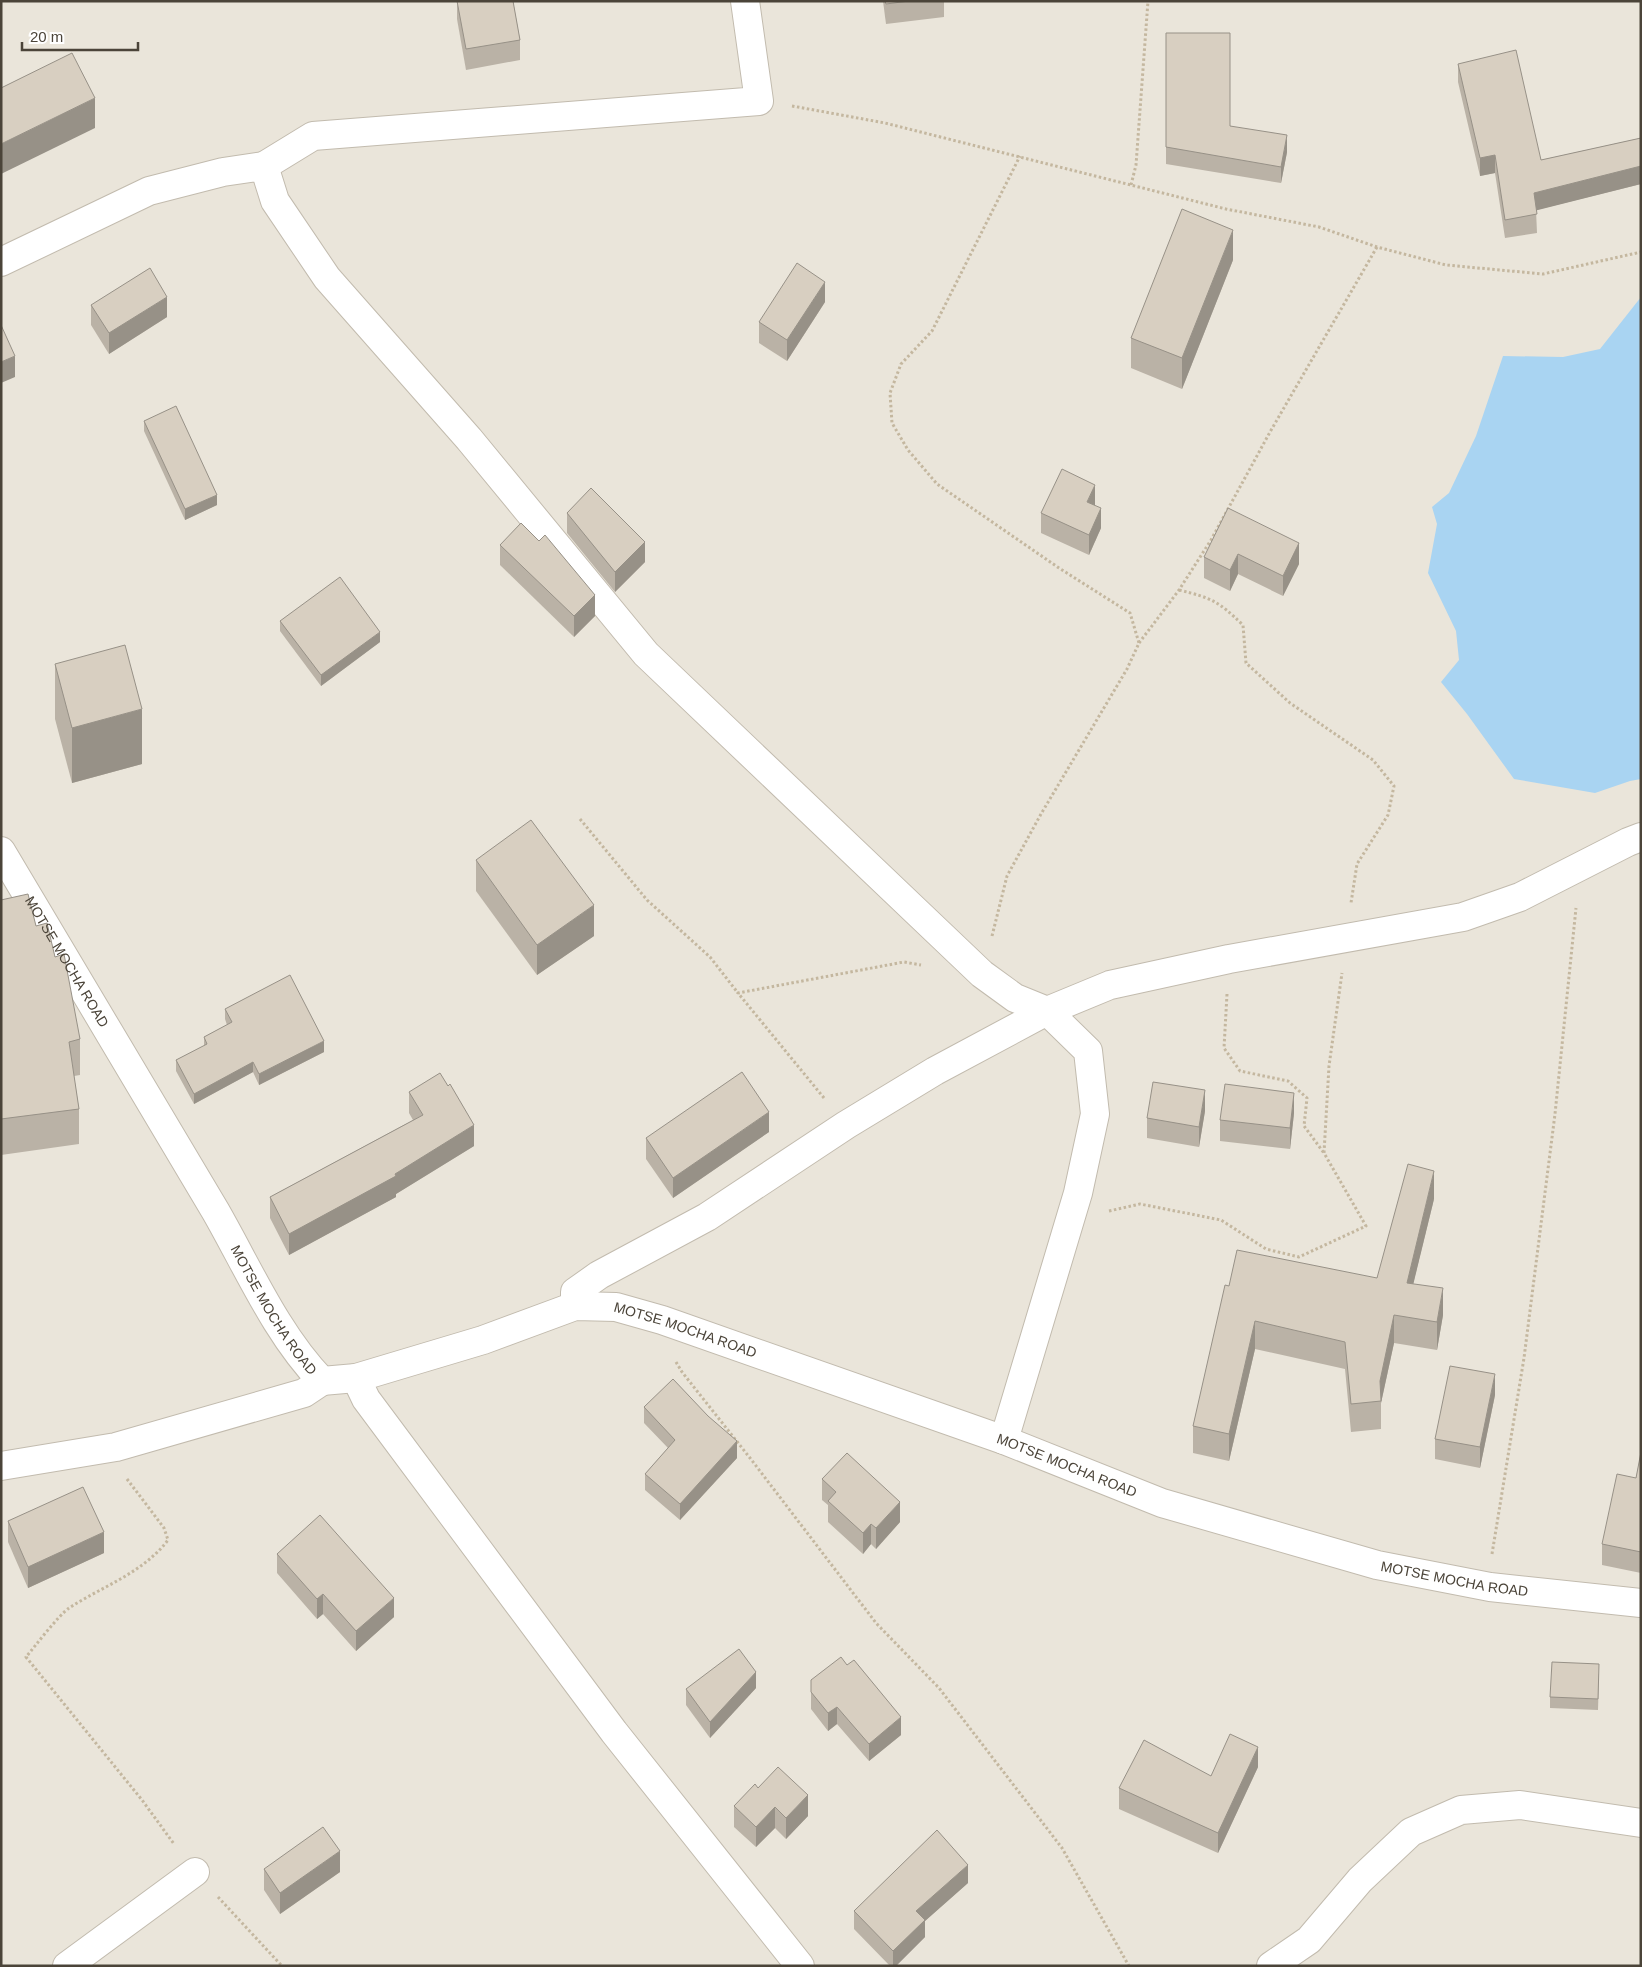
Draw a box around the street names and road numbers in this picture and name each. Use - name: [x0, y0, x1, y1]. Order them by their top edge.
- street label: MOTSE MOCHA ROAD: [22, 893, 112, 1030]
- street label: MOTSE MOCHA ROAD: [228, 1242, 320, 1378]
- street label: MOTSE MOCHA ROAD: [612, 1299, 759, 1361]
- street label: MOTSE MOCHA ROAD: [995, 1430, 1139, 1500]
- street label: MOTSE MOCHA ROAD: [1379, 1558, 1529, 1599]

